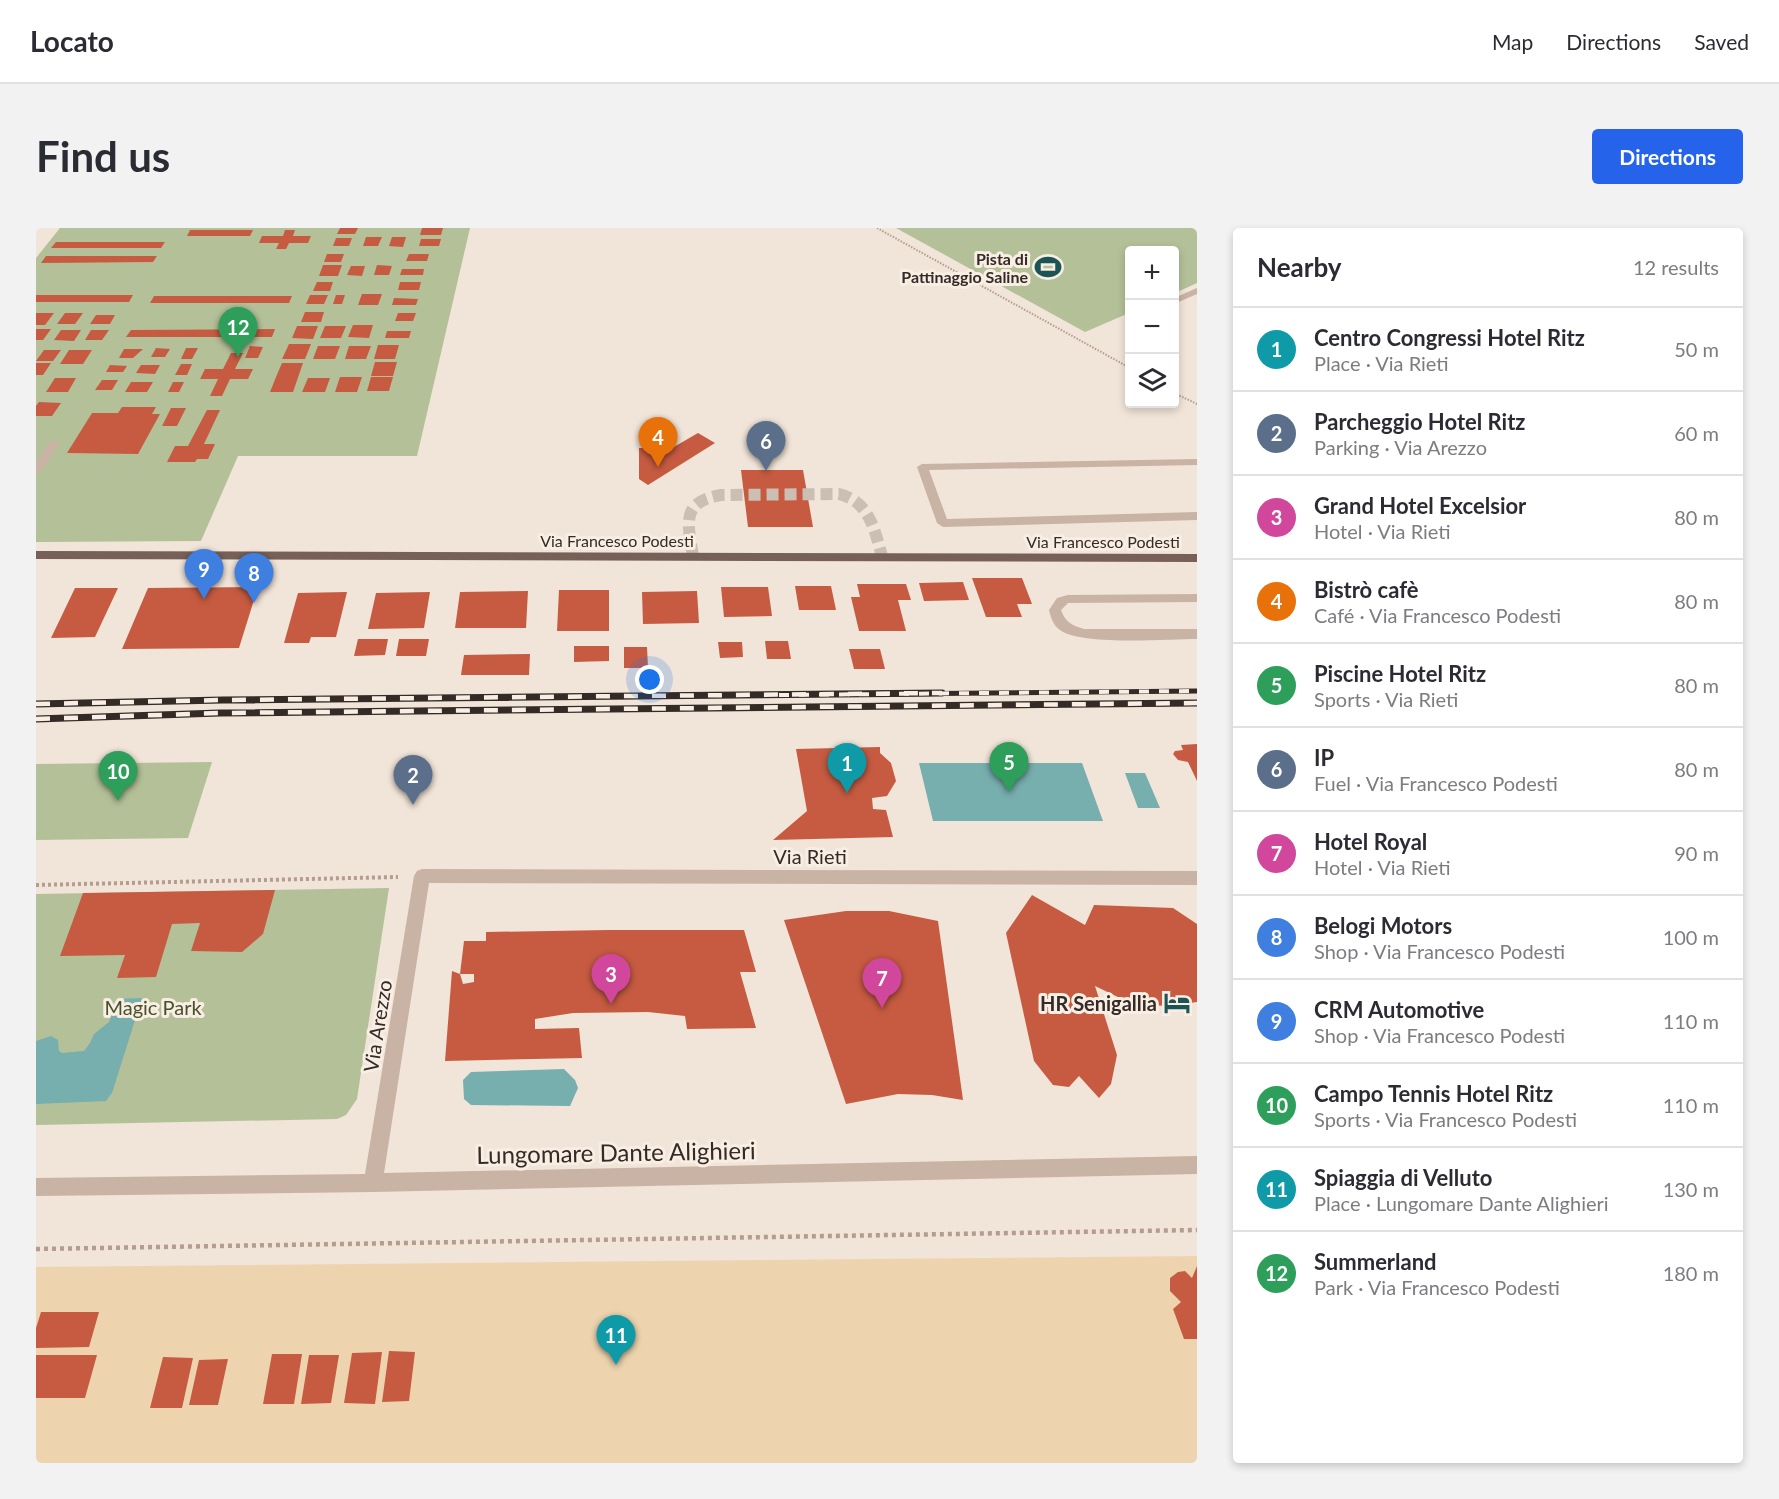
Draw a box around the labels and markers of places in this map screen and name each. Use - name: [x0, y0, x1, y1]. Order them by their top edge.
- place label: Pista di Pattinaggio Saline: [901, 249, 1028, 286]
- sports icon: Pista di Pattinaggio Saline: [1033, 252, 1063, 282]
- pin: 12: [218, 308, 258, 357]
- pin: 4: [638, 418, 678, 467]
- pin: 6: [746, 422, 786, 471]
- pin: 9: [184, 550, 224, 599]
- pin: 8: [234, 554, 274, 603]
- pin: 5: [990, 742, 1028, 792]
- pin: 1: [828, 744, 866, 793]
- pin: 10: [98, 752, 137, 801]
- pin: 2: [394, 756, 433, 805]
- pin: 3: [592, 954, 630, 1004]
- pin: 7: [862, 958, 902, 1008]
- hotel icon: HR Senigallia: [1162, 988, 1192, 1018]
- place label: HR Senigallia: [1040, 991, 1157, 1015]
- pin: 11: [596, 1316, 636, 1365]

